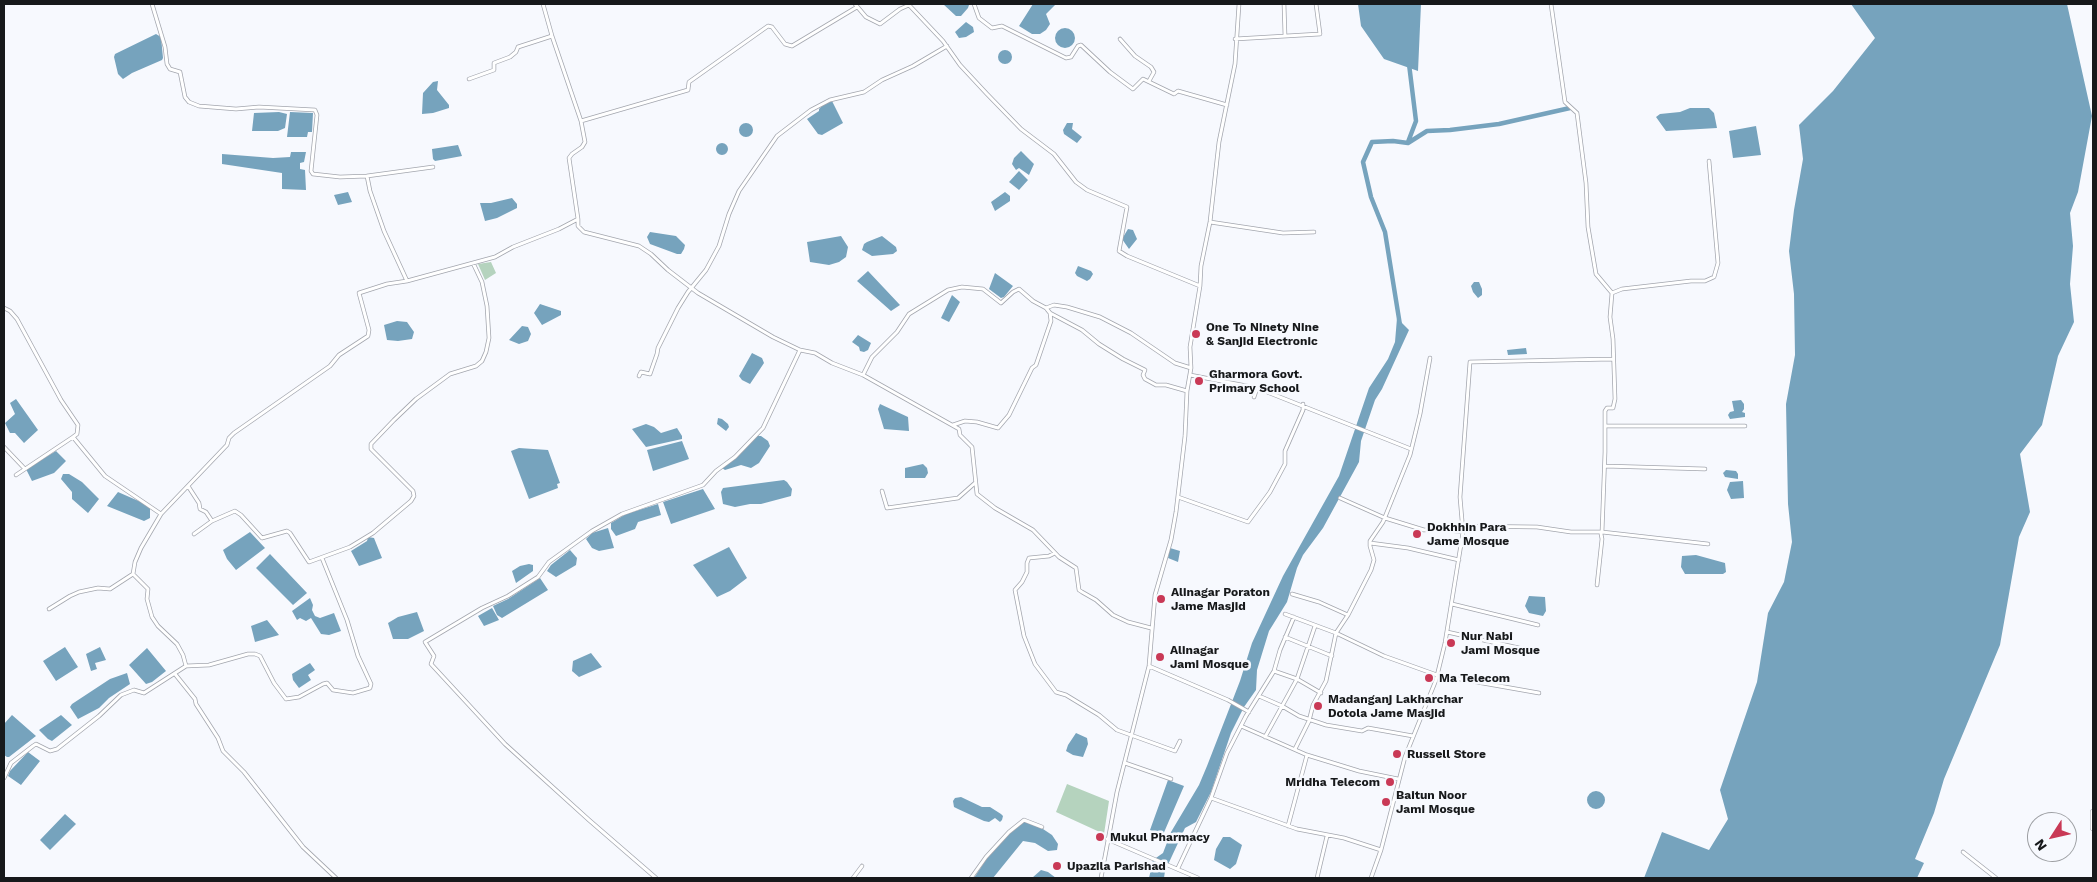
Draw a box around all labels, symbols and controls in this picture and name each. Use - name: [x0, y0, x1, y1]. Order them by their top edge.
- place label: One To Ninety Nine & Sanjid Electronic: [1206, 320, 1319, 348]
- marker: One To Ninety Nine & Sanjid Electronic: [1190, 328, 1202, 340]
- place label: Gharmora Govt. Primary School: [1209, 367, 1302, 395]
- marker: Gharmora Govt. Primary School: [1193, 375, 1205, 387]
- place label: Dokhhin Para Jame Mosque: [1427, 520, 1509, 548]
- marker: Dokhhin Para Jame Mosque: [1411, 528, 1423, 540]
- place label: Alinagar Poraton Jame Masjid: [1171, 585, 1270, 613]
- marker: Alinagar Poraton Jame Masjid: [1155, 593, 1167, 605]
- place label: Nur Nabi Jami Mosque: [1461, 629, 1540, 657]
- marker: Nur Nabi Jami Mosque: [1445, 637, 1457, 649]
- place label: Alinagar Jami Mosque: [1170, 643, 1249, 671]
- marker: Alinagar Jami Mosque: [1154, 651, 1166, 663]
- place label: Ma Telecom: [1439, 671, 1510, 685]
- marker: Ma Telecom: [1423, 672, 1435, 684]
- place label: Madanganj Lakharchar Dotola Jame Masjid: [1328, 692, 1463, 720]
- marker: Madanganj Lakharchar Dotola Jame Masjid: [1312, 700, 1324, 712]
- place label: Russell Store: [1407, 747, 1486, 761]
- marker: Russell Store: [1391, 748, 1403, 760]
- place label: Mridha Telecom: [1285, 775, 1380, 789]
- marker: Mridha Telecom: [1384, 776, 1396, 788]
- place label: Baitun Noor Jami Mosque: [1396, 788, 1475, 816]
- marker: Baitun Noor Jami Mosque: [1380, 796, 1392, 808]
- north arrow: [2027, 812, 2077, 862]
- place label: Mukul Pharmacy: [1110, 830, 1210, 844]
- marker: Mukul Pharmacy: [1094, 831, 1106, 843]
- text: N: [2031, 836, 2050, 854]
- place label: Upazila Parishad: [1067, 859, 1166, 873]
- marker: Upazila Parishad: [1051, 860, 1063, 872]

